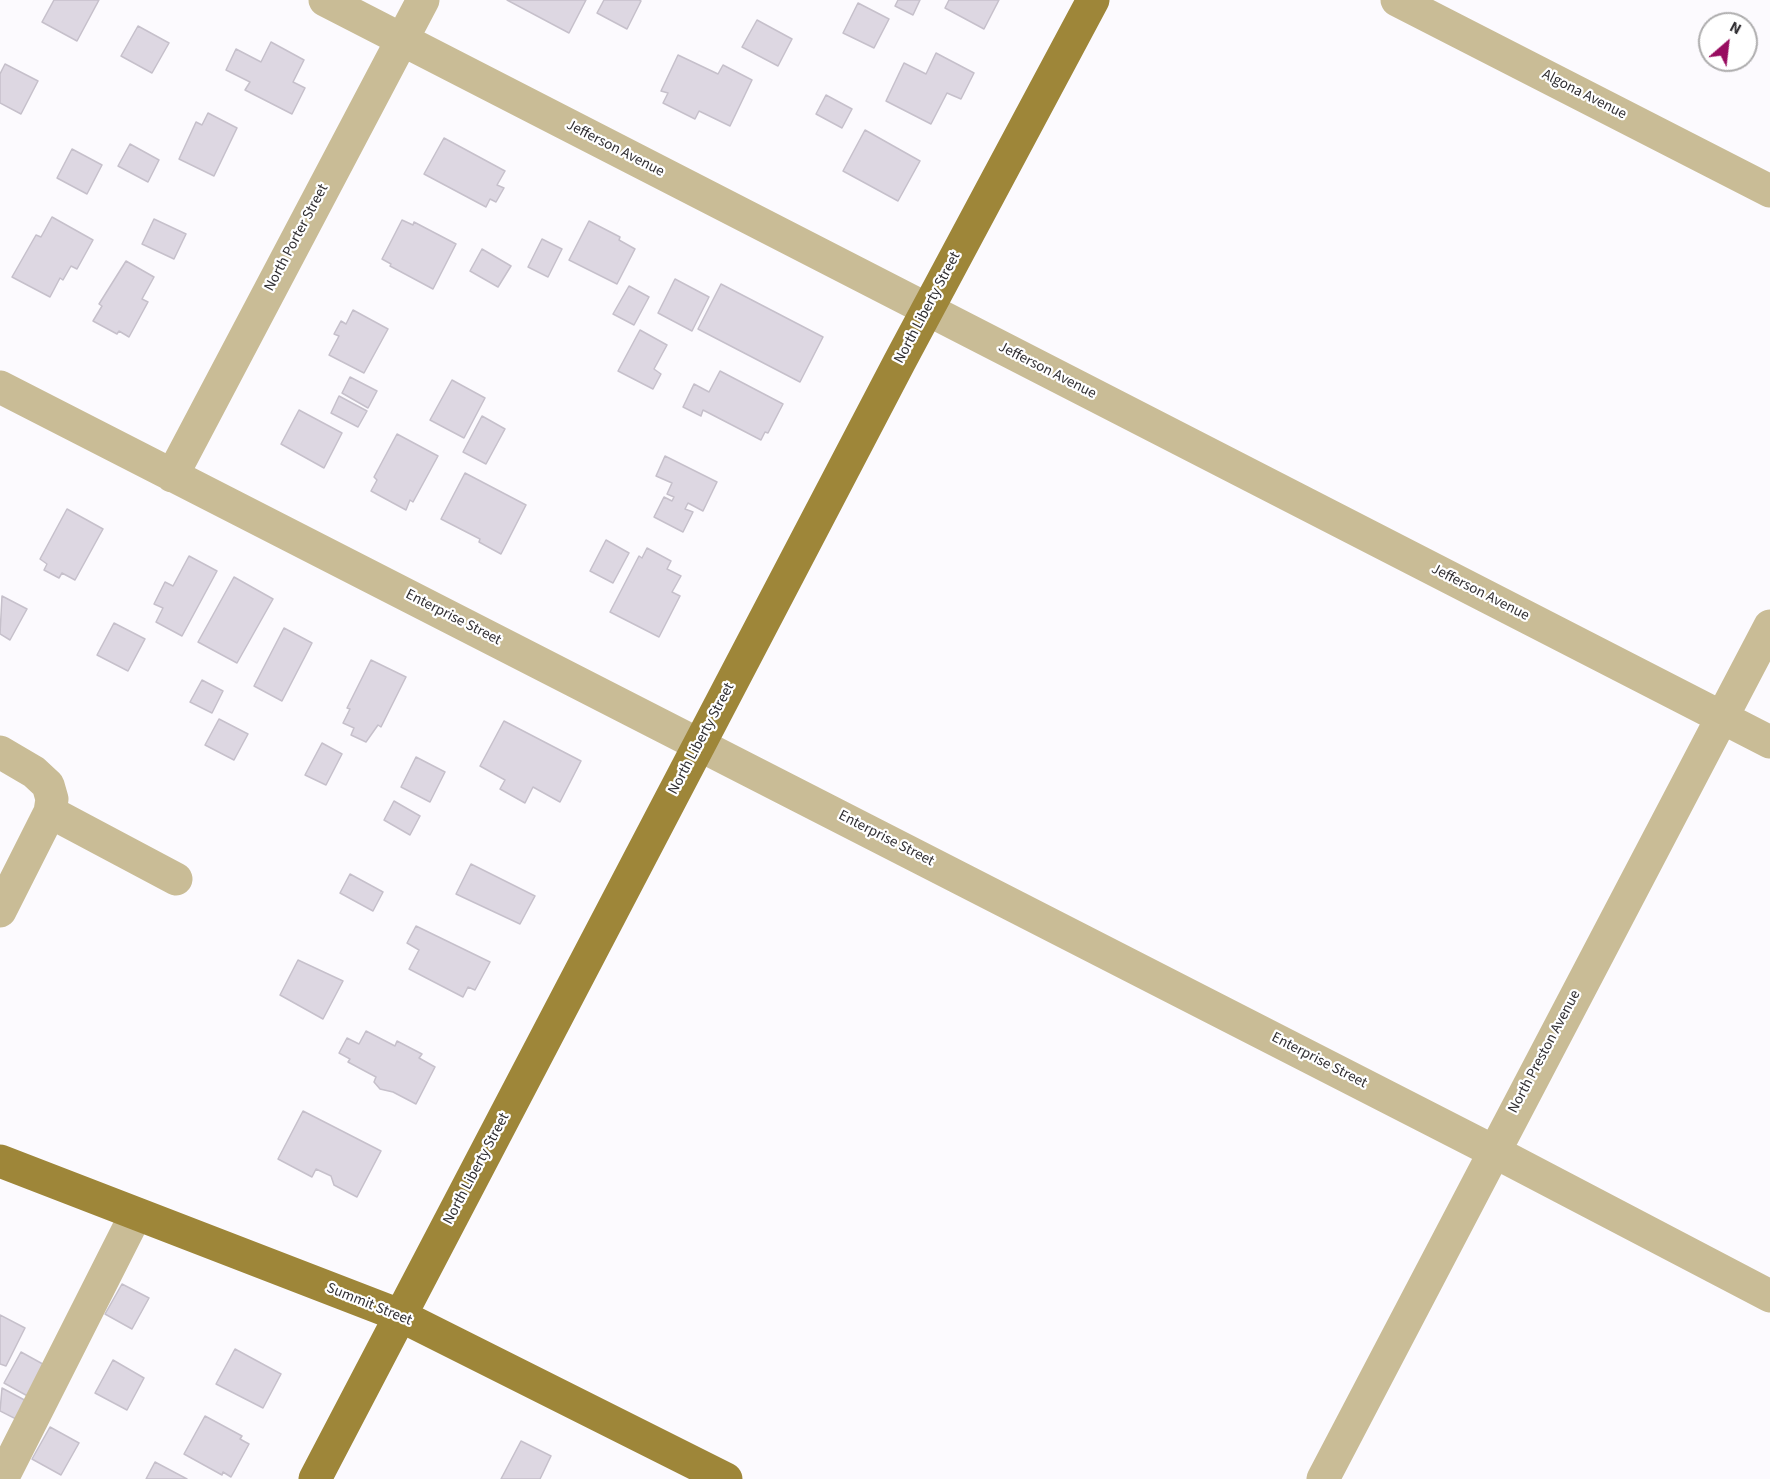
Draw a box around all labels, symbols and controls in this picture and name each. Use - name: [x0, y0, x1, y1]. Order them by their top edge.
- north arrow: [1698, 12, 1758, 72]
- text: N: [1726, 16, 1745, 40]
- street label: Algona Avenue: [1539, 66, 1629, 124]
- street label: Jefferson Avenue: [563, 117, 667, 181]
- street label: North Porter Street: [261, 181, 333, 295]
- street label: North Liberty Street: [891, 249, 965, 367]
- street label: Jefferson Avenue: [995, 339, 1099, 403]
- street label: Jefferson Avenue: [1428, 561, 1532, 625]
- street label: Enterprise Street: [402, 586, 504, 650]
- street label: North Liberty Street: [665, 680, 739, 798]
- street label: Enterprise Street: [835, 807, 937, 871]
- street label: North Preston Avenue: [1505, 987, 1585, 1117]
- street label: Enterprise Street: [1268, 1029, 1370, 1093]
- street label: North Liberty Street: [440, 1110, 514, 1228]
- street label: Summit Street: [324, 1280, 414, 1330]

